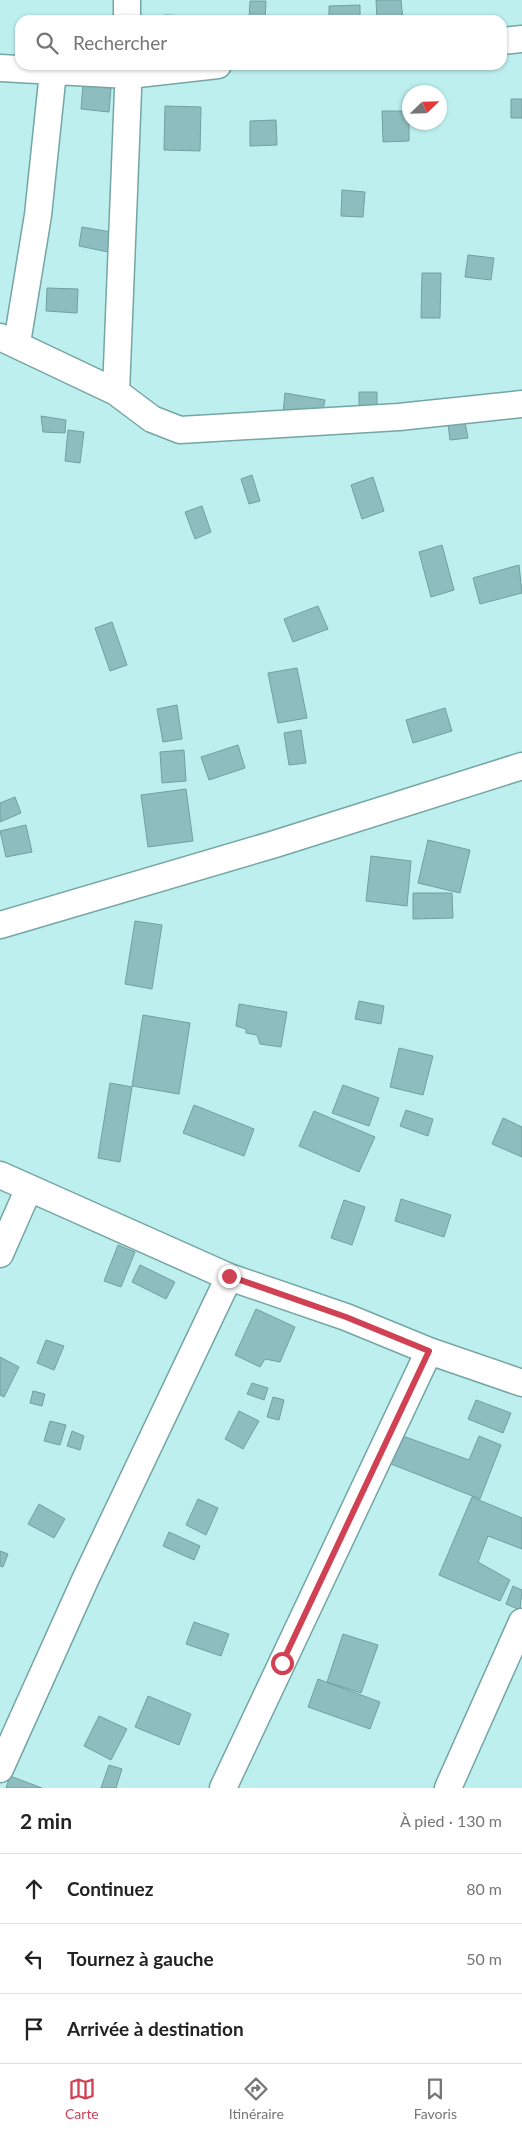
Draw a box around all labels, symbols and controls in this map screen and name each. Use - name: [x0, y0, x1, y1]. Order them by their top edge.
- search box: [15, 15, 507, 70]
- icon: search: [33, 29, 61, 57]
- text: Rechercher: [73, 31, 167, 54]
- north arrow: [402, 85, 447, 130]
- route end: [218, 1265, 241, 1288]
- route start: [271, 1652, 294, 1675]
- text: 2 min: [20, 1808, 72, 1833]
- text: À pied · 130 m: [400, 1811, 502, 1830]
- icon: ahead: [20, 1875, 48, 1903]
- text: Continuez: [67, 1877, 153, 1900]
- text: 80 m: [466, 1879, 502, 1898]
- icon: left: [20, 1945, 48, 1973]
- text: Tournez à gauche: [67, 1947, 214, 1970]
- text: 50 m: [466, 1949, 502, 1968]
- icon: arrive: [20, 2015, 48, 2043]
- text: Arrivée à destination: [67, 2017, 244, 2040]
- tab: Carte: [65, 2075, 99, 2122]
- tab: Itinéraire: [229, 2075, 284, 2122]
- tab: Favoris: [414, 2075, 457, 2122]

